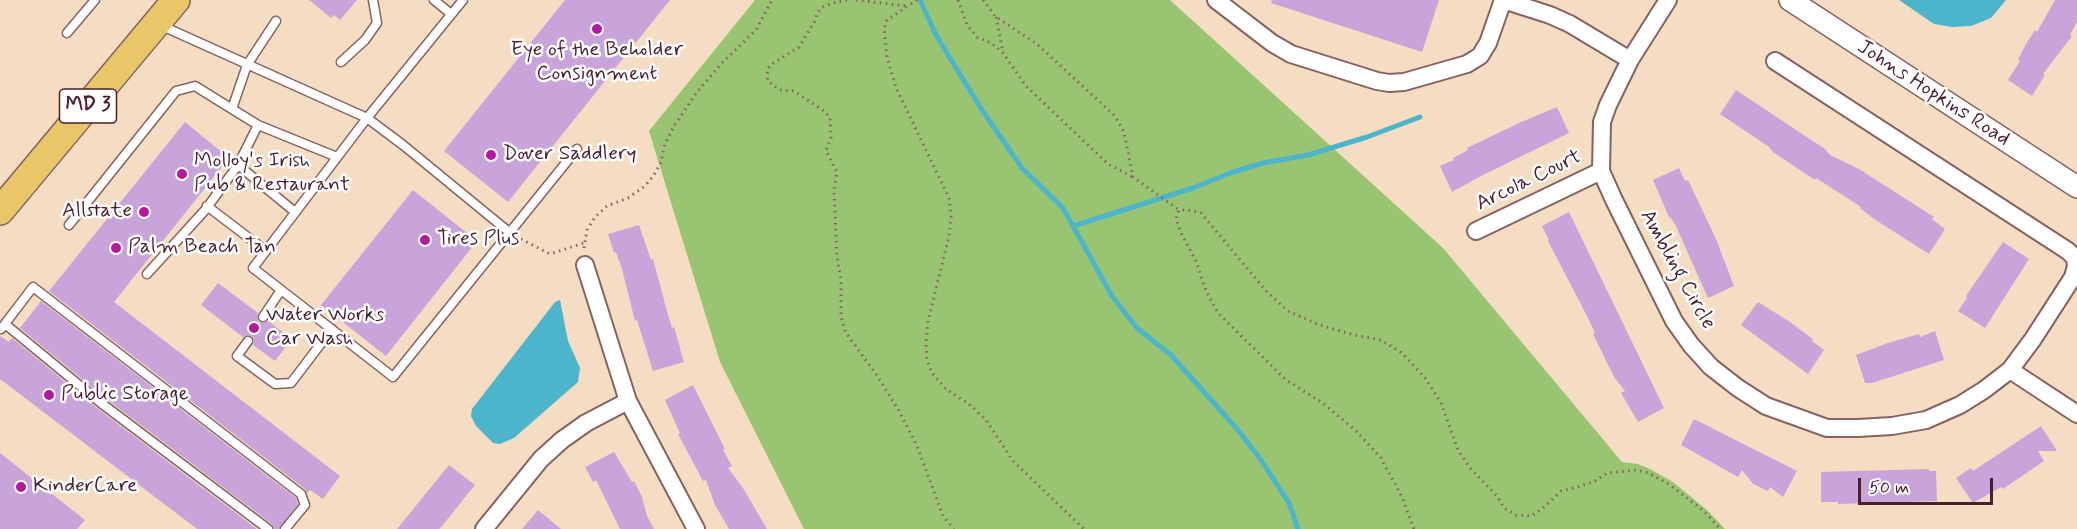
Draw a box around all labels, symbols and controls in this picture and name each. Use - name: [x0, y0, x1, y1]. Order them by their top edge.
- marker: Eye of the Beholder Consignment: [590, 22, 604, 36]
- street label: Johns Hopkins Road: [1852, 35, 2014, 153]
- place label: Eye of the Beholder Consignment: [511, 38, 683, 88]
- road number: MD 3: [60, 89, 116, 123]
- place label: Dover Saddlery: [503, 142, 636, 168]
- street label: Arcola Court: [1472, 145, 1586, 217]
- marker: Dover Saddlery: [484, 148, 498, 162]
- place label: Molloy's Irish Pub & Restaurant: [194, 149, 350, 199]
- marker: Molloy's Irish Pub & Restaurant: [175, 167, 189, 181]
- place label: Allstate: [62, 199, 132, 225]
- marker: Allstate: [137, 205, 151, 219]
- street label: Ambling Circle: [1634, 206, 1720, 334]
- place label: Tires Plus: [437, 227, 519, 253]
- marker: Tires Plus: [418, 233, 432, 247]
- place label: Palm Beach Tan: [128, 235, 276, 261]
- marker: Palm Beach Tan: [109, 241, 123, 255]
- place label: Water Works Car Wash: [266, 303, 384, 353]
- marker: Water Works Car Wash: [247, 321, 261, 335]
- place label: Public Storage: [61, 382, 189, 408]
- marker: Public Storage: [42, 388, 56, 402]
- scale bar: [1861, 466, 1996, 504]
- place label: KinderCare: [33, 474, 137, 500]
- text: 50 m: [1869, 476, 1909, 500]
- marker: KinderCare: [14, 480, 28, 494]

